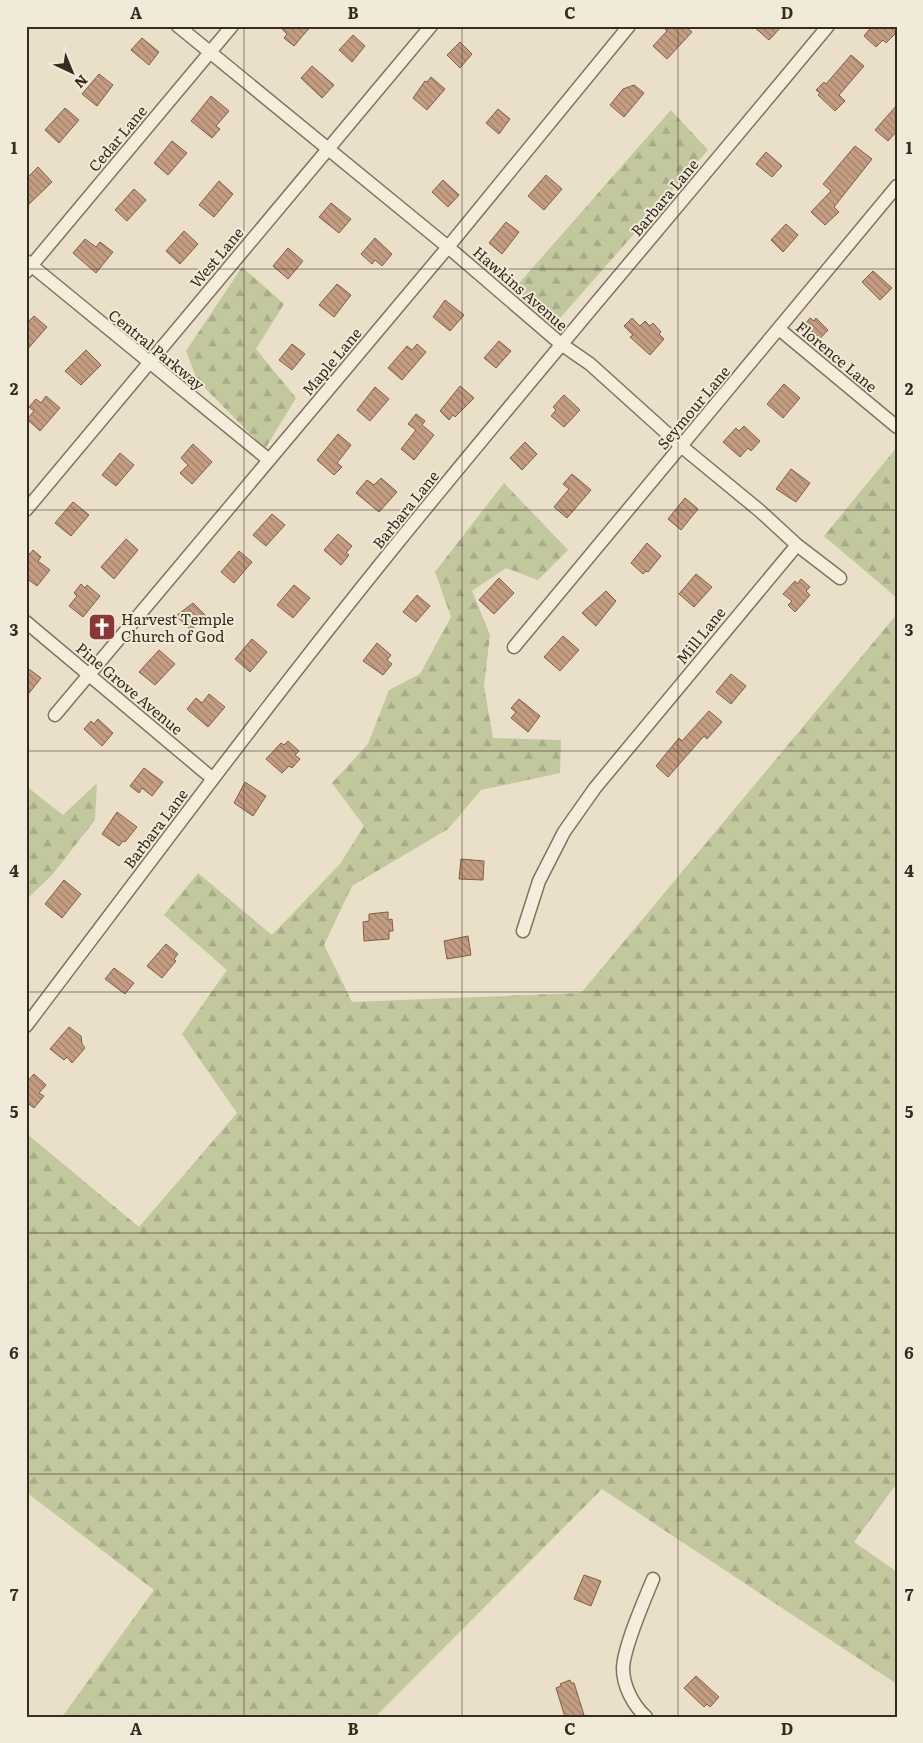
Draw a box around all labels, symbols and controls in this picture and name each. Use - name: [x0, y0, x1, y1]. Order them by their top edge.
- text: A: [130, 0, 142, 24]
- text: B: [347, 0, 359, 24]
- text: C: [564, 0, 576, 24]
- text: D: [781, 0, 793, 24]
- north arrow: [48, 48, 98, 98]
- text: N: [70, 71, 93, 94]
- street label: Cedar Lane: [82, 100, 152, 176]
- text: 1: [11, 135, 18, 159]
- text: 1: [906, 135, 913, 159]
- street label: Barbara Lane: [625, 153, 703, 241]
- street label: West Lane: [184, 221, 249, 293]
- street label: Hawkins Avenue: [469, 240, 574, 336]
- street label: Central Parkway: [104, 303, 210, 395]
- street label: Florence Lane: [791, 315, 883, 397]
- street label: Maple Lane: [296, 322, 366, 400]
- street label: Seymour Lane: [651, 360, 735, 454]
- text: 2: [10, 376, 19, 400]
- text: 2: [905, 376, 914, 400]
- street label: Barbara Lane: [366, 465, 444, 553]
- street label: Mill Lane: [670, 601, 730, 669]
- place label: Harvest Temple Church of God: [121, 607, 234, 647]
- church icon: Harvest Temple Church of God: [87, 612, 117, 642]
- text: 3: [10, 617, 19, 641]
- text: 3: [905, 617, 914, 641]
- street label: Pine Grove Avenue: [72, 636, 189, 740]
- street label: Barbara Lane: [117, 783, 193, 873]
- text: 4: [9, 858, 19, 882]
- text: 4: [904, 858, 914, 882]
- text: 5: [10, 1099, 19, 1123]
- text: 5: [905, 1099, 914, 1123]
- text: 6: [9, 1340, 19, 1364]
- text: 6: [904, 1340, 914, 1364]
- text: 7: [10, 1582, 19, 1606]
- text: 7: [905, 1582, 914, 1606]
- text: A: [130, 1716, 142, 1740]
- text: B: [347, 1716, 359, 1740]
- text: C: [564, 1716, 576, 1740]
- text: D: [781, 1716, 793, 1740]

